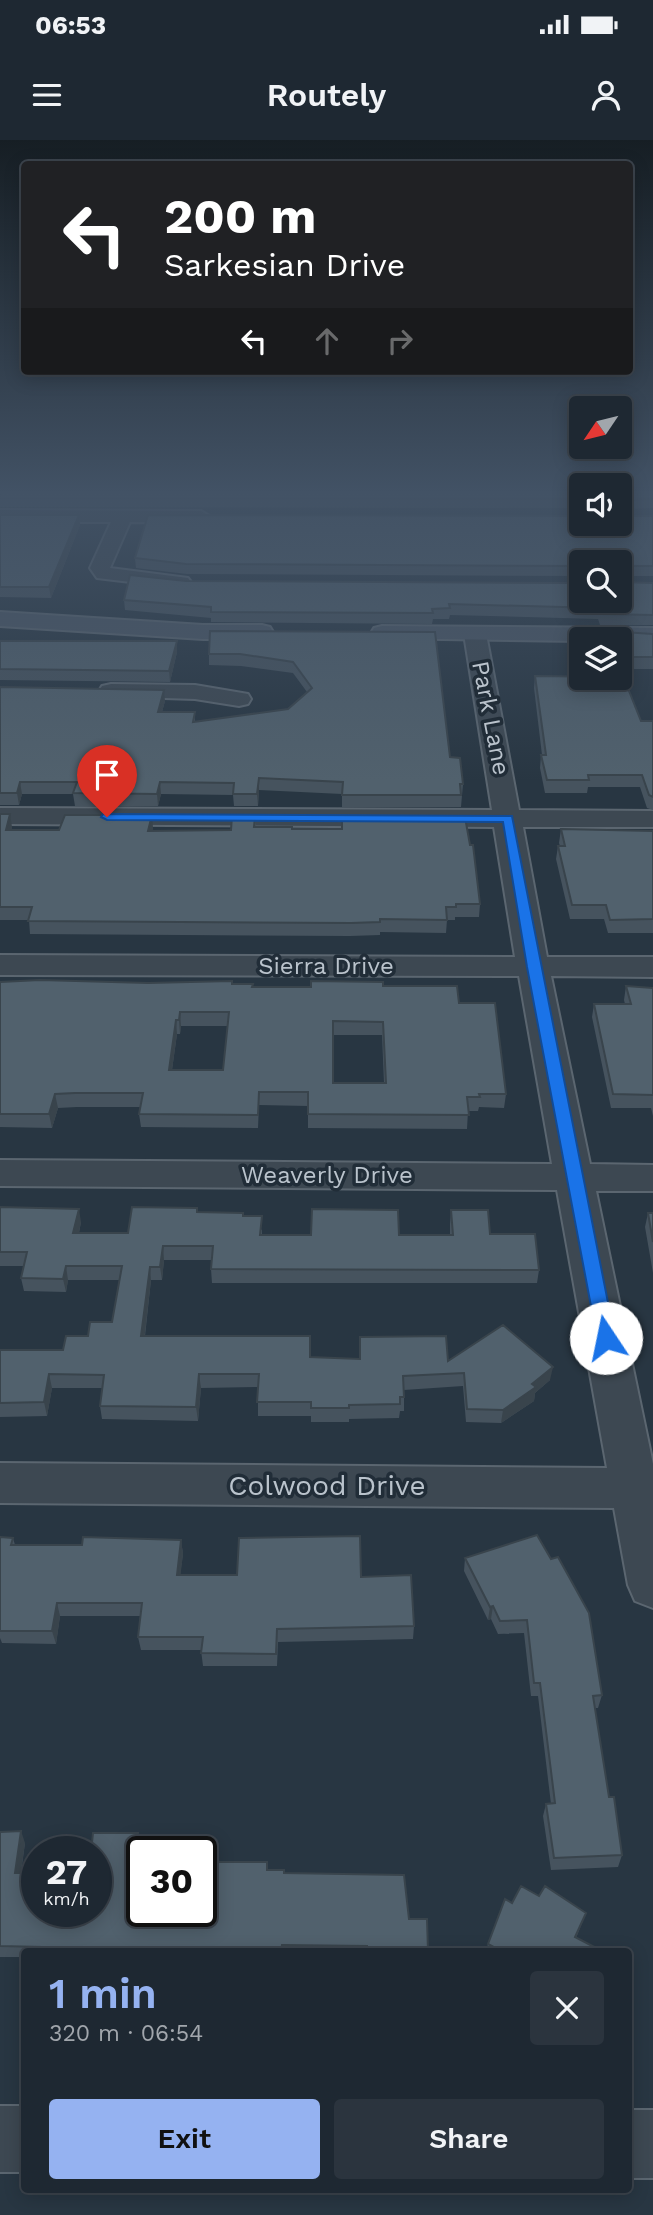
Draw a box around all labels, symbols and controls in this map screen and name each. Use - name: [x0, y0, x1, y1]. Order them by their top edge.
- text: 06:53: [35, 10, 106, 40]
- icon: menu: [28, 76, 66, 114]
- text: Routely: [267, 76, 386, 114]
- icon: person: [587, 76, 625, 114]
- text: 200 m: [164, 187, 316, 245]
- icon: left: [49, 189, 140, 280]
- text: Sarkesian Drive: [164, 246, 405, 284]
- icon: left: [235, 322, 273, 360]
- icon: ahead: [308, 322, 346, 360]
- icon: right: [381, 322, 419, 360]
- north arrow: [569, 396, 632, 458]
- map controls: [569, 396, 632, 690]
- button: sound: [569, 473, 632, 536]
- button: search: [569, 550, 632, 613]
- button: layers: [569, 627, 632, 690]
- street label: Park Lane: [466, 658, 516, 778]
- pin: [77, 745, 137, 817]
- icon: arrive: [88, 756, 126, 794]
- street label: Sierra Drive: [258, 952, 394, 980]
- street label: Weaverly Drive: [241, 1161, 413, 1189]
- position arrow: [569, 1301, 643, 1375]
- street label: Colwood Drive: [228, 1469, 426, 1502]
- speed limit sign: 30: [126, 1836, 217, 1927]
- text: 27: [46, 1851, 87, 1893]
- text: km/h: [43, 1888, 90, 1909]
- text: 1 min: [49, 1969, 157, 2018]
- button: close: [530, 1971, 604, 2045]
- text: 320 m · 06:54: [49, 2020, 203, 2047]
- button: Exit: [49, 2099, 320, 2179]
- button: Share: [334, 2099, 604, 2179]

